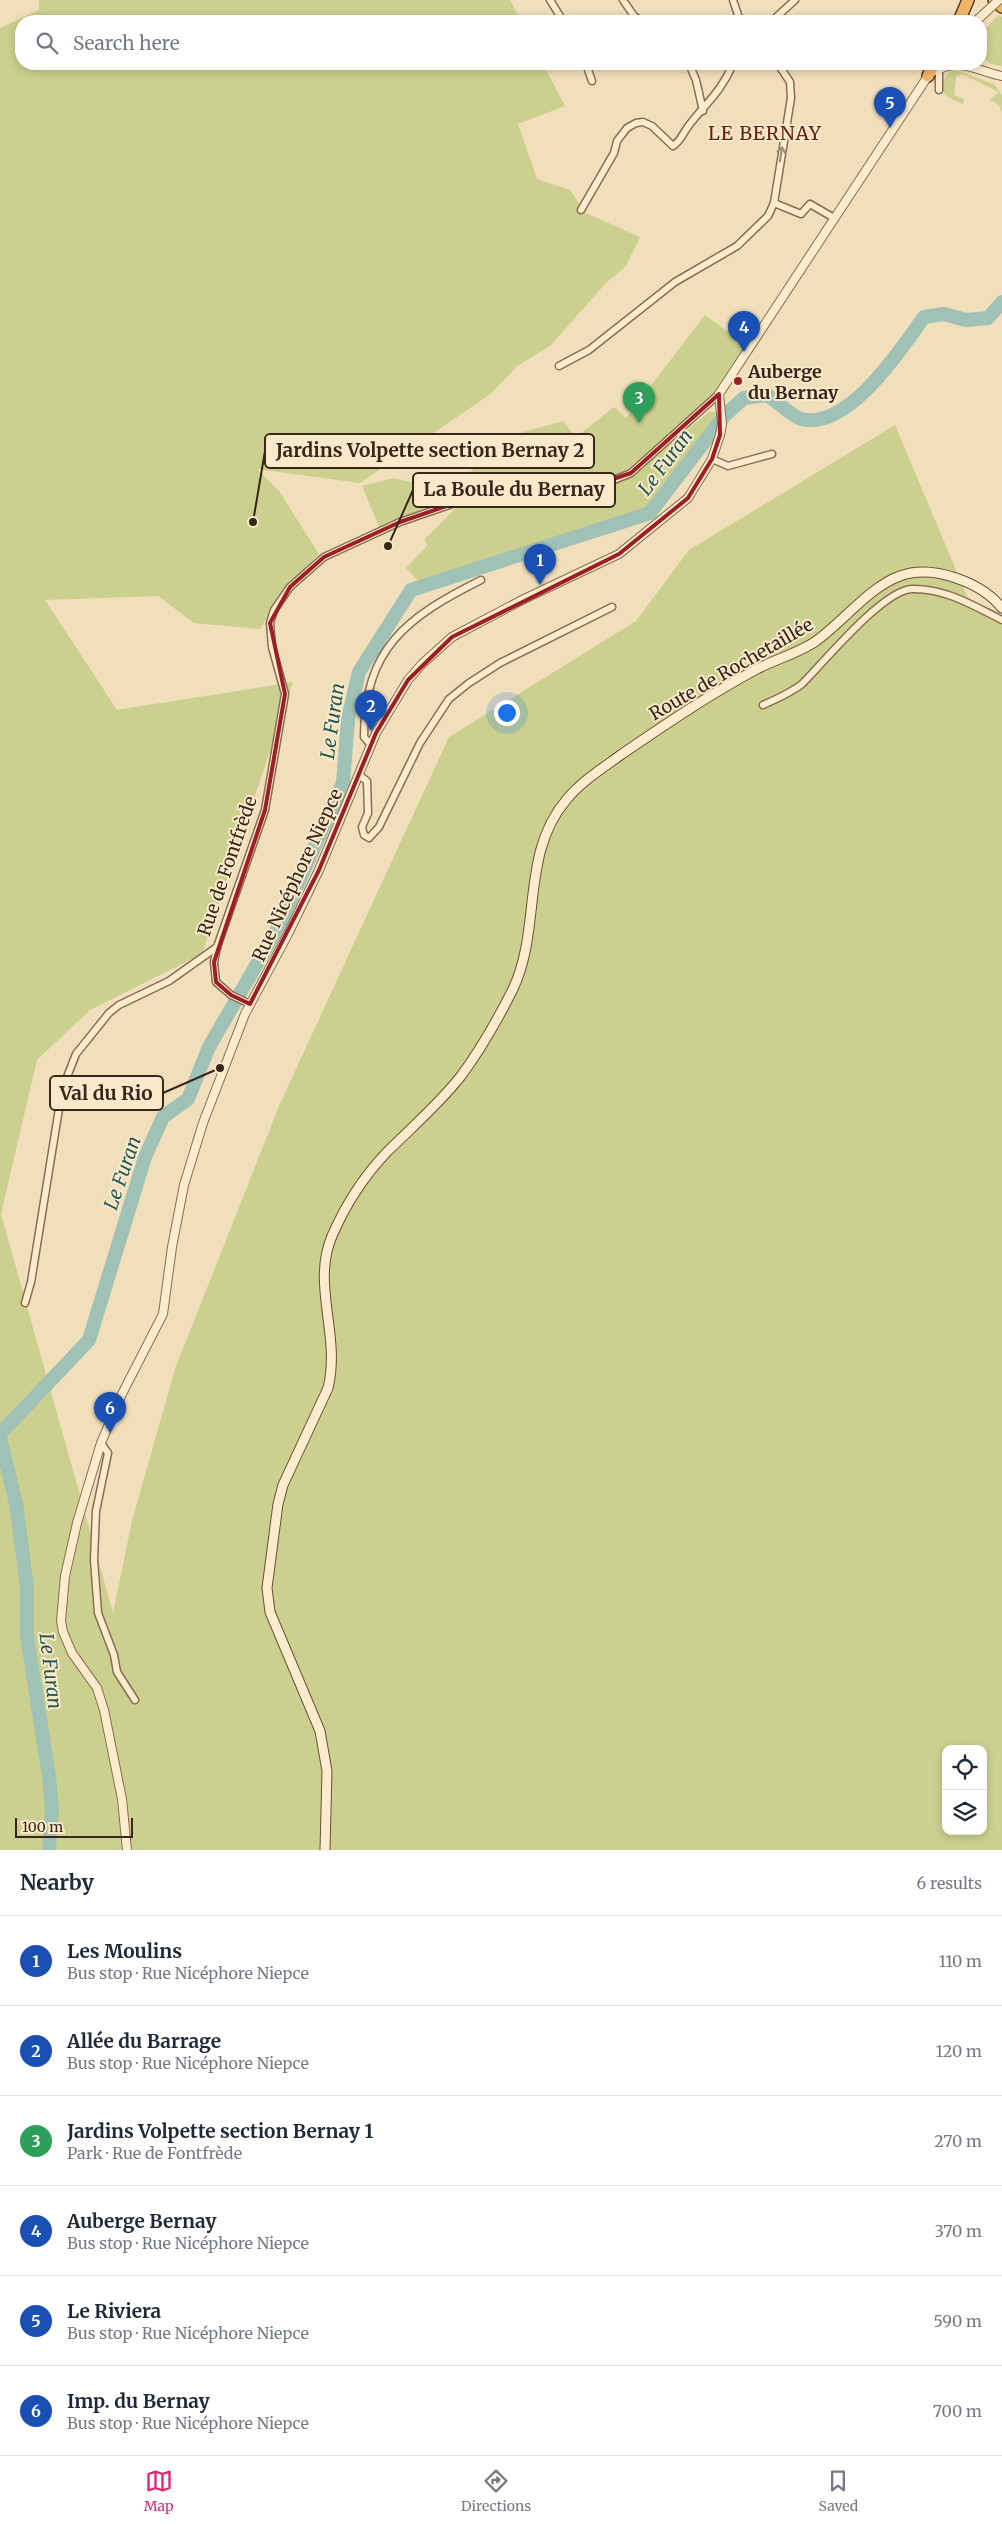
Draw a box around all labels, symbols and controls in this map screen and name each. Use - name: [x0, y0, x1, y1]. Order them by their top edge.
- search box: [15, 15, 987, 70]
- icon: search: [33, 29, 61, 57]
- text: Search here: [73, 31, 180, 55]
- pin: 5: [874, 87, 906, 128]
- district label: LE BERNAY: [708, 121, 822, 145]
- one-way arrow: [776, 147, 786, 163]
- pin: 4: [728, 311, 760, 352]
- place label: Auberge du Bernay: [747, 360, 839, 404]
- marker: Auberge du Bernay: [732, 375, 744, 387]
- pin: 3: [623, 382, 655, 423]
- water label: Le Furan: [632, 424, 698, 500]
- callout: Jardins Volpette section Bernay 2: [265, 434, 594, 468]
- text: Jardins Volpette section Bernay 2: [275, 438, 584, 462]
- callout: La Boule du Bernay: [413, 473, 615, 507]
- text: La Boule du Bernay: [423, 477, 605, 501]
- pin: 1: [524, 544, 556, 585]
- street label: Route de Rochetaillée: [645, 613, 817, 725]
- water label: Le Furan: [315, 682, 349, 760]
- pin: 2: [355, 690, 387, 731]
- your location: [494, 700, 520, 726]
- street label: Rue Nicéphore Niepce: [247, 785, 347, 965]
- street label: Rue de Fontfrède: [192, 793, 262, 939]
- callout: Val du Rio: [50, 1076, 163, 1110]
- text: Val du Rio: [58, 1081, 153, 1105]
- water label: Le Furan: [98, 1133, 146, 1213]
- pin: 6: [94, 1392, 126, 1433]
- water label: Le Furan: [34, 1632, 68, 1710]
- map controls: [942, 1745, 987, 1835]
- button: locate: [942, 1745, 987, 1790]
- button: layers: [942, 1790, 987, 1835]
- scale bar: [15, 1815, 132, 1838]
- text: 100 m: [22, 1818, 63, 1836]
- text: Nearby: [20, 1869, 94, 1896]
- text: 6 results: [917, 1873, 982, 1893]
- text: Les Moulins: [67, 1939, 182, 1963]
- text: 1: [32, 1951, 40, 1971]
- text: 110 m: [939, 1951, 982, 1971]
- text: Bus stop · Rue Nicéphore Niepce: [67, 1963, 309, 1983]
- text: Allée du Barrage: [67, 2029, 221, 2053]
- text: 2: [31, 2041, 41, 2061]
- text: 120 m: [936, 2041, 982, 2061]
- text: Bus stop · Rue Nicéphore Niepce: [67, 2053, 309, 2073]
- text: Jardins Volpette section Bernay 1: [67, 2119, 373, 2143]
- text: 3: [31, 2131, 41, 2151]
- text: 270 m: [934, 2131, 982, 2151]
- text: Park · Rue de Fontfrède: [67, 2143, 242, 2163]
- text: Auberge Bernay: [67, 2209, 217, 2233]
- text: 4: [31, 2221, 41, 2241]
- text: 370 m: [935, 2221, 982, 2241]
- text: Bus stop · Rue Nicéphore Niepce: [67, 2233, 309, 2253]
- text: Le Riviera: [67, 2299, 161, 2323]
- text: 5: [31, 2311, 41, 2331]
- text: 590 m: [933, 2311, 982, 2331]
- text: Bus stop · Rue Nicéphore Niepce: [67, 2323, 309, 2343]
- text: Imp. du Bernay: [67, 2389, 210, 2413]
- text: 6: [31, 2401, 41, 2421]
- text: 700 m: [933, 2401, 982, 2421]
- text: Bus stop · Rue Nicéphore Niepce: [67, 2413, 309, 2433]
- tab: Map: [144, 2467, 174, 2515]
- tab: Directions: [461, 2467, 531, 2515]
- tab: Saved: [819, 2467, 858, 2515]

